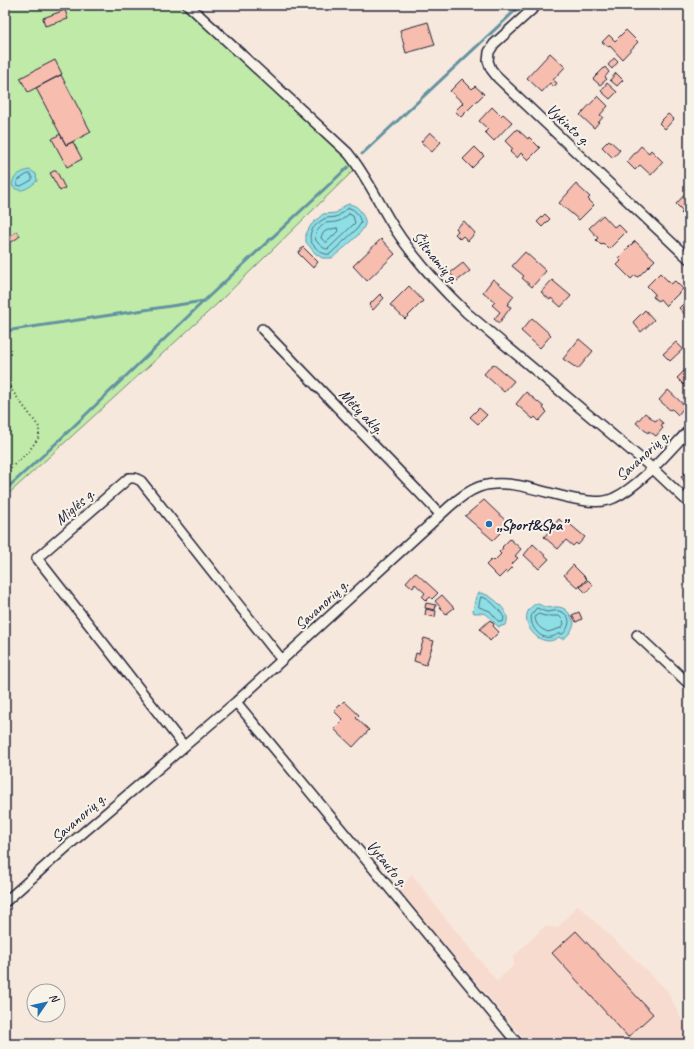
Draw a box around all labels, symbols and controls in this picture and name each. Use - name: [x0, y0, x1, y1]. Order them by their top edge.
- street label: Vykinto g.: [542, 99, 595, 151]
- street label: Šiltnamių g.: [407, 227, 464, 289]
- street label: Mėtų aklg.: [335, 385, 389, 439]
- street label: Savanorių g.: [612, 425, 674, 486]
- street label: Miglės g.: [51, 483, 99, 530]
- place label: „Sport&Spa”: [497, 515, 570, 535]
- marker: „Sport&Spa”: [484, 519, 494, 529]
- street label: Savanorių g.: [291, 574, 353, 635]
- street label: Savanorių g.: [47, 788, 111, 847]
- street label: Vytauto g.: [362, 836, 413, 892]
- north arrow: [26, 983, 66, 1023]
- text: N: [47, 991, 63, 1006]

